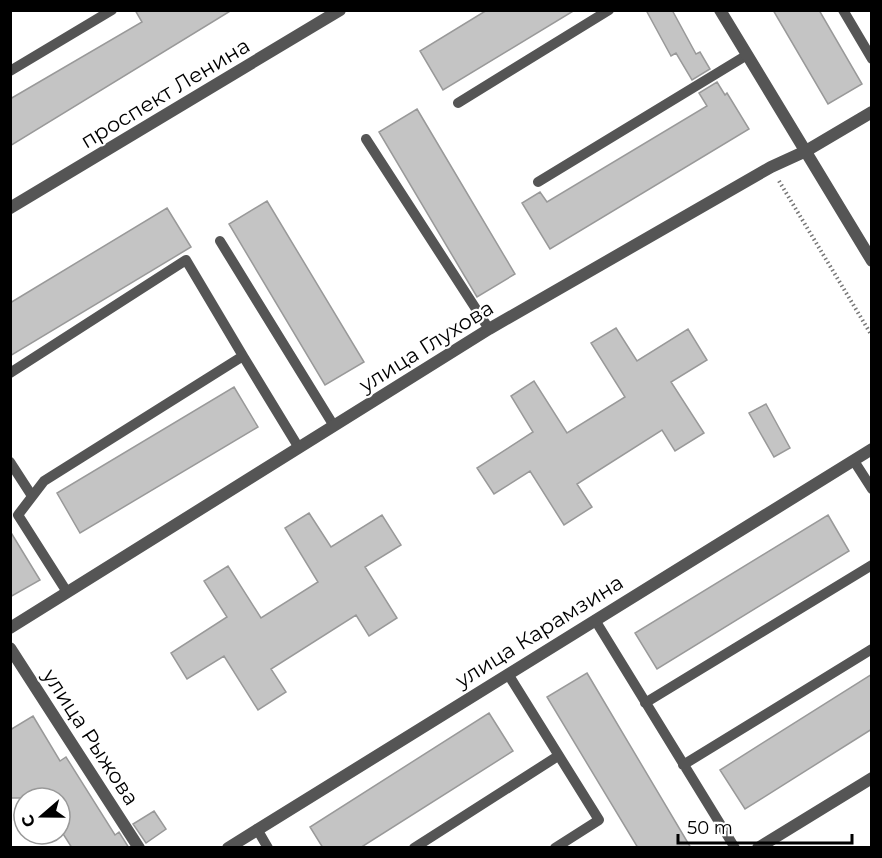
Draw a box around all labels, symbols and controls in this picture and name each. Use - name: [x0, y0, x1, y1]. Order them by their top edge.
- street label: проспект Ленина: [76, 33, 254, 153]
- street label: улица Глухова: [353, 295, 498, 398]
- street label: улица Карамзина: [450, 569, 627, 693]
- street label: улица Рыжова: [37, 663, 144, 810]
- north arrow: [12, 786, 72, 846]
- scale bar: [678, 807, 852, 845]
- text: С: [17, 812, 39, 830]
- text: 50 m: [687, 817, 733, 839]

